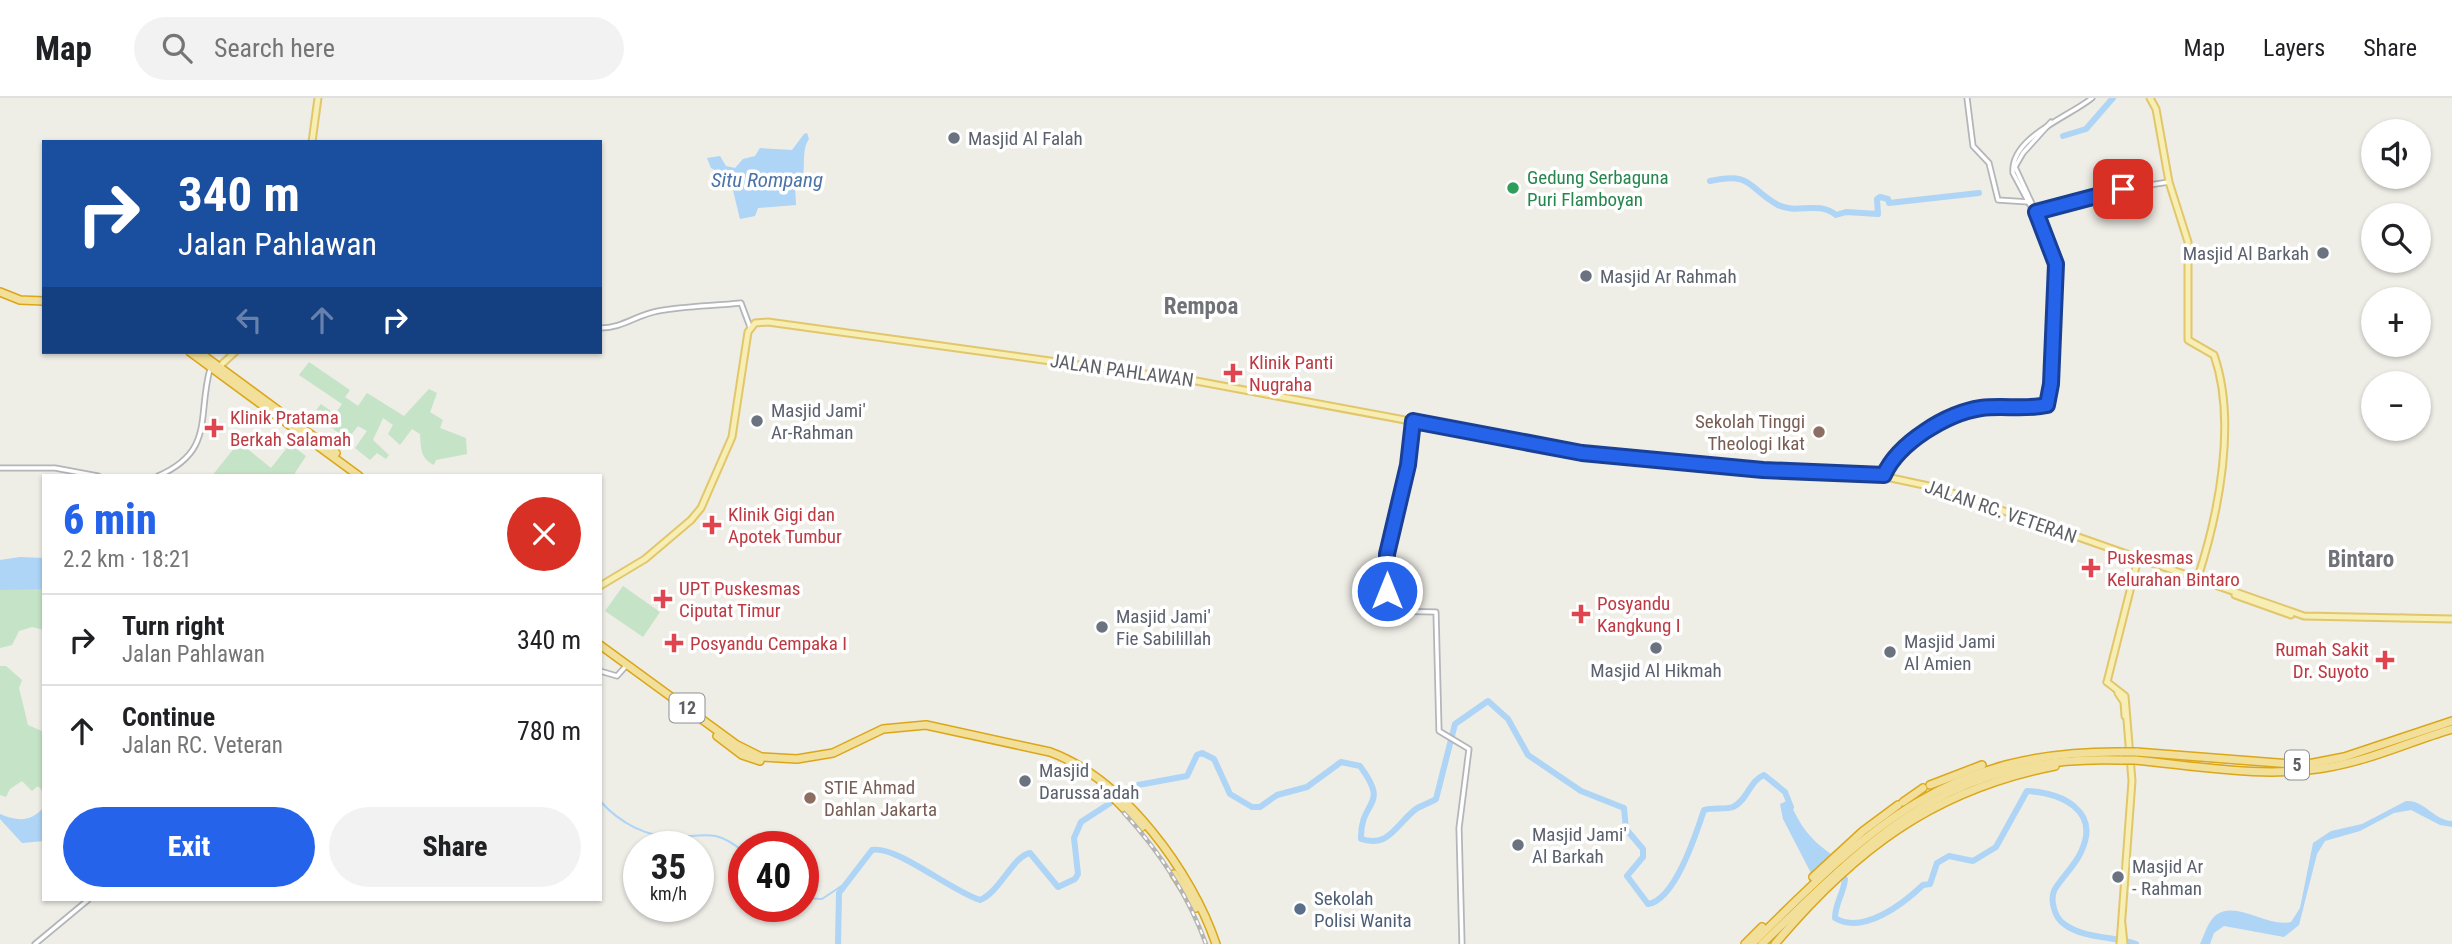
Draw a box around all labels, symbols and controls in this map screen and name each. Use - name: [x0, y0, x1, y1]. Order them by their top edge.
- search box: [134, 17, 624, 80]
- text: Map: [35, 29, 92, 68]
- icon: search: [158, 29, 196, 67]
- text: Search here: [214, 33, 335, 63]
- text: Map: [2184, 34, 2225, 62]
- text: Layers: [2263, 34, 2325, 62]
- text: Share: [2363, 34, 2417, 62]
- map controls: [2361, 119, 2431, 441]
- button: sound: [2361, 119, 2431, 189]
- place label: Masjid Al Falah: [968, 127, 1083, 150]
- marker: Masjid Al Falah: [946, 130, 962, 146]
- pin: [2093, 159, 2153, 219]
- text: 340 m: [178, 166, 300, 223]
- place label: Gedung Serbaguna Puri Flamboyan: [1527, 166, 1669, 211]
- icon: right: [63, 168, 154, 259]
- water label: Situ Rompang: [711, 168, 823, 192]
- icon: arrive: [2104, 170, 2142, 208]
- marker: Gedung Serbaguna Puri Flamboyan: [1505, 180, 1521, 196]
- button: search: [2361, 203, 2431, 273]
- text: Jalan Pahlawan: [178, 225, 377, 263]
- place label: Masjid Al Barkah: [2183, 242, 2309, 265]
- marker: Masjid Al Barkah: [2315, 245, 2331, 261]
- place label: Masjid Ar Rahmah: [1600, 265, 1737, 288]
- marker: Masjid Ar Rahmah: [1578, 268, 1594, 284]
- button: +: [2361, 287, 2431, 357]
- district label: Rempoa: [1164, 293, 1238, 320]
- icon: left: [230, 301, 268, 339]
- icon: ahead: [303, 301, 341, 339]
- icon: right: [376, 301, 414, 339]
- street label: JALAN PAHLAWAN: [1049, 349, 1195, 392]
- place label: Klinik Panti Nugraha: [1249, 351, 1333, 396]
- marker: Klinik Panti Nugraha: [1223, 363, 1243, 383]
- button: −: [2361, 371, 2431, 441]
- place label: Masjid Jami' Ar-Rahman: [771, 399, 866, 444]
- place label: Klinik Pratama Berkah Salamah: [230, 406, 351, 451]
- place label: Sekolah Tinggi Theologi Ikat: [1695, 410, 1805, 455]
- marker: Masjid Jami' Ar-Rahman: [749, 413, 765, 429]
- marker: Klinik Pratama Berkah Salamah: [204, 418, 224, 438]
- marker: Sekolah Tinggi Theologi Ikat: [1811, 424, 1827, 440]
- street label: JALAN RC. VETERAN: [1922, 475, 2080, 548]
- text: 6 min: [63, 495, 157, 544]
- button: close: [507, 497, 581, 571]
- place label: Klinik Gigi dan Apotek Tumbur: [728, 503, 842, 548]
- marker: Klinik Gigi dan Apotek Tumbur: [702, 515, 722, 535]
- text: 2.2 km · 18:21: [63, 546, 192, 573]
- place label: Puskesmas Kelurahan Bintaro: [2107, 546, 2240, 591]
- district label: Bintaro: [2328, 546, 2394, 573]
- position arrow: [1350, 554, 1424, 628]
- marker: Puskesmas Kelurahan Bintaro: [2081, 558, 2101, 578]
- place label: UPT Puskesmas Ciputat Timur: [679, 577, 800, 622]
- marker: UPT Puskesmas Ciputat Timur: [653, 589, 673, 609]
- place label: Posyandu Kangkung I: [1597, 592, 1680, 637]
- marker: Posyandu Kangkung I: [1571, 604, 1591, 624]
- place label: Masjid Jami' Fie Sabilillah: [1116, 605, 1211, 650]
- text: Turn right: [122, 611, 224, 641]
- marker: Masjid Jami' Fie Sabilillah: [1094, 619, 1110, 635]
- icon: right: [63, 621, 101, 659]
- text: 340 m: [517, 625, 581, 655]
- place label: Masjid Jami Al Amien: [1904, 630, 1995, 675]
- place label: Posyandu Cempaka I: [690, 632, 847, 655]
- marker: Posyandu Cempaka I: [664, 633, 684, 653]
- place label: Rumah Sakit Dr. Suyoto: [2275, 638, 2369, 683]
- marker: Masjid Al Hikmah: [1648, 640, 1664, 656]
- text: Jalan Pahlawan: [122, 641, 265, 668]
- marker: Masjid Jami Al Amien: [1882, 644, 1898, 660]
- marker: Rumah Sakit Dr. Suyoto: [2375, 650, 2395, 670]
- place label: Masjid Al Hikmah: [1590, 659, 1722, 682]
- road number: 12: [670, 694, 704, 722]
- text: Continue: [122, 702, 215, 732]
- icon: ahead: [63, 712, 101, 750]
- text: 780 m: [517, 716, 581, 746]
- text: Jalan RC. Veteran: [122, 732, 283, 759]
- road number: 5: [2285, 750, 2309, 780]
- place label: Masjid Darussa'adah: [1039, 759, 1139, 804]
- marker: Masjid Darussa'adah: [1017, 773, 1033, 789]
- place label: STIE Ahmad Dahlan Jakarta: [824, 776, 937, 821]
- marker: STIE Ahmad Dahlan Jakarta: [802, 790, 818, 806]
- button: Exit: [63, 807, 315, 887]
- button: Share: [329, 807, 581, 887]
- place label: Masjid Jami' Al Barkah: [1532, 823, 1627, 868]
- speed limit sign: 40: [728, 831, 819, 922]
- marker: Masjid Jami' Al Barkah: [1510, 837, 1526, 853]
- text: 35: [651, 847, 686, 888]
- place label: Masjid Ar - Rahman: [2132, 855, 2203, 900]
- marker: Masjid Ar - Rahman: [2110, 869, 2126, 885]
- text: km/h: [650, 883, 687, 904]
- place label: Sekolah Polisi Wanita: [1314, 887, 1412, 932]
- marker: Sekolah Polisi Wanita: [1292, 901, 1308, 917]

